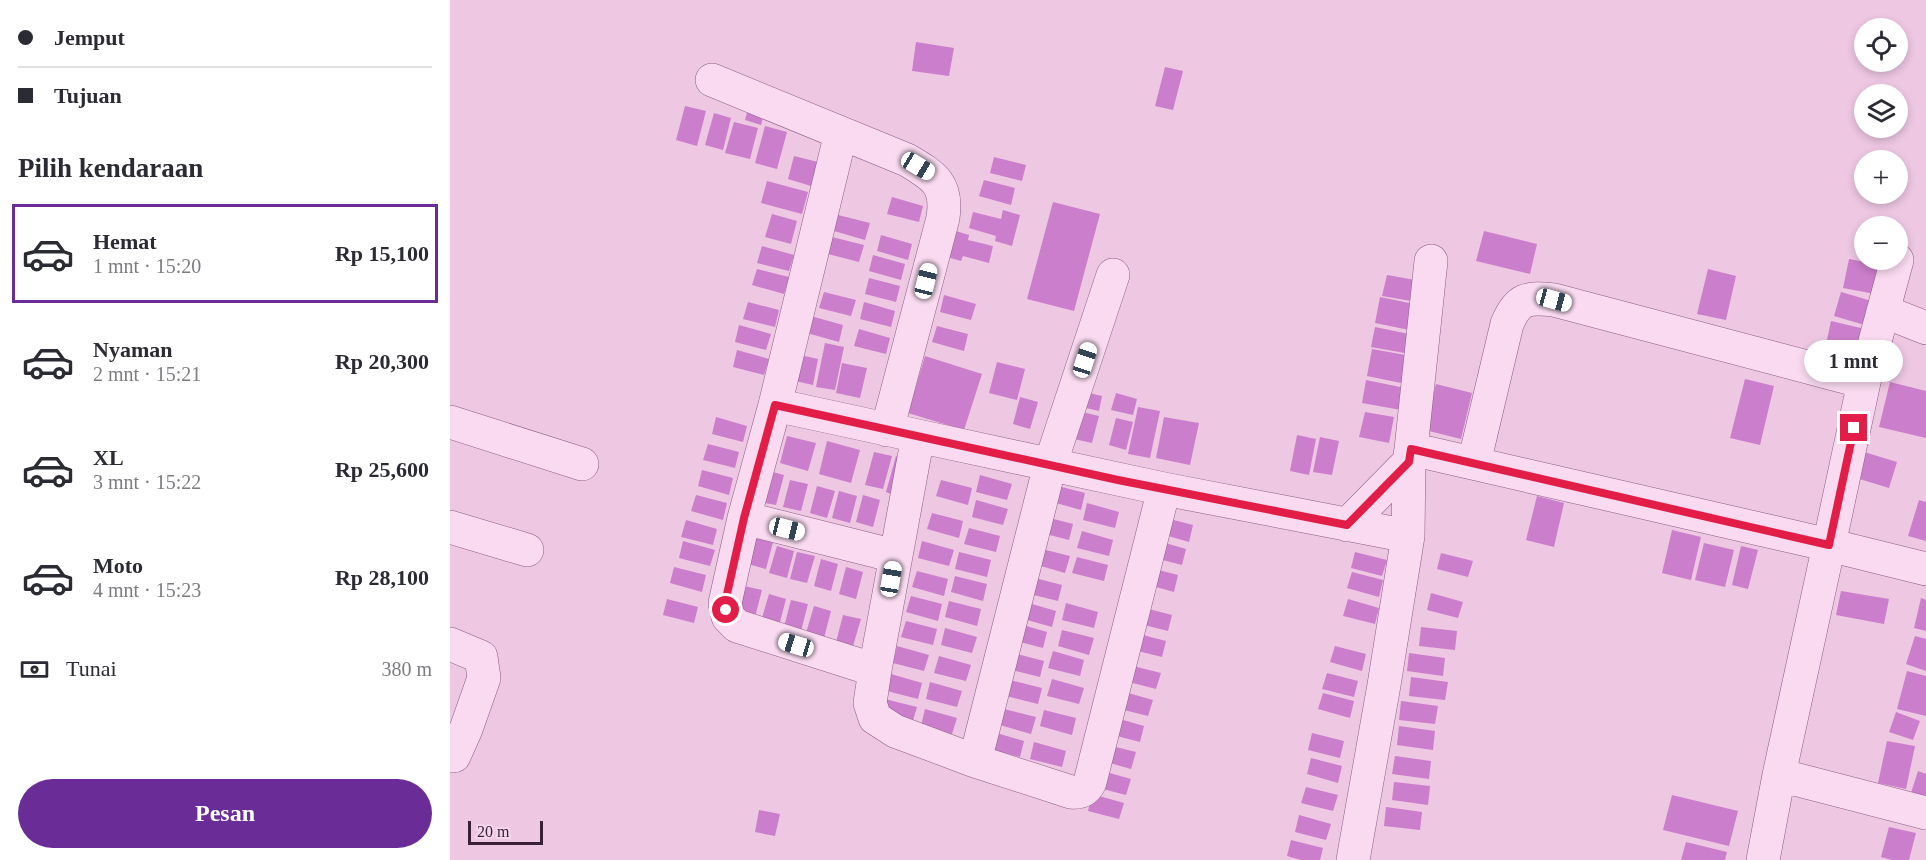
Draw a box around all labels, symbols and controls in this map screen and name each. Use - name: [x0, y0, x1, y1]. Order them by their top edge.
- map controls: [1854, 18, 1908, 270]
- button: locate: [1854, 18, 1908, 72]
- text: Jemput: [54, 25, 125, 50]
- text: Tujuan: [54, 83, 122, 108]
- button: layers: [1854, 84, 1908, 138]
- car: [898, 149, 938, 183]
- button: +: [1854, 150, 1908, 204]
- text: Pilih kendaraan: [18, 153, 203, 183]
- button: −: [1854, 216, 1908, 270]
- icon: car: [21, 227, 75, 281]
- text: Hemat: [93, 229, 157, 254]
- text: Rp 15,100: [335, 241, 429, 266]
- text: 1 mnt · 15:20: [93, 255, 201, 277]
- car: [913, 261, 939, 301]
- car: [1534, 287, 1574, 313]
- icon: car: [21, 335, 75, 389]
- text: Nyaman: [93, 337, 172, 362]
- car: [1071, 340, 1099, 380]
- callout: 1 mnt: [1804, 341, 1904, 383]
- text: Rp 20,300: [335, 349, 429, 374]
- text: 1 mnt: [1829, 350, 1878, 372]
- text: 2 mnt · 15:21: [93, 363, 201, 385]
- route end: [1840, 414, 1867, 441]
- icon: car: [21, 443, 75, 497]
- text: XL: [93, 445, 124, 470]
- text: Rp 25,600: [335, 457, 429, 482]
- text: 3 mnt · 15:22: [93, 471, 201, 493]
- car: [767, 516, 807, 542]
- icon: car: [21, 551, 75, 605]
- text: Moto: [93, 553, 143, 578]
- car: [879, 560, 903, 598]
- text: Rp 28,100: [335, 565, 429, 590]
- text: 4 mnt · 15:23: [93, 579, 201, 601]
- route start: [712, 596, 739, 623]
- car: [776, 631, 816, 659]
- icon: cash: [18, 653, 51, 686]
- text: Tunai: [66, 656, 117, 681]
- text: 380 m: [381, 658, 432, 680]
- button: Pesan: [18, 779, 432, 848]
- scale bar: [468, 818, 543, 846]
- text: 20 m: [477, 823, 509, 840]

